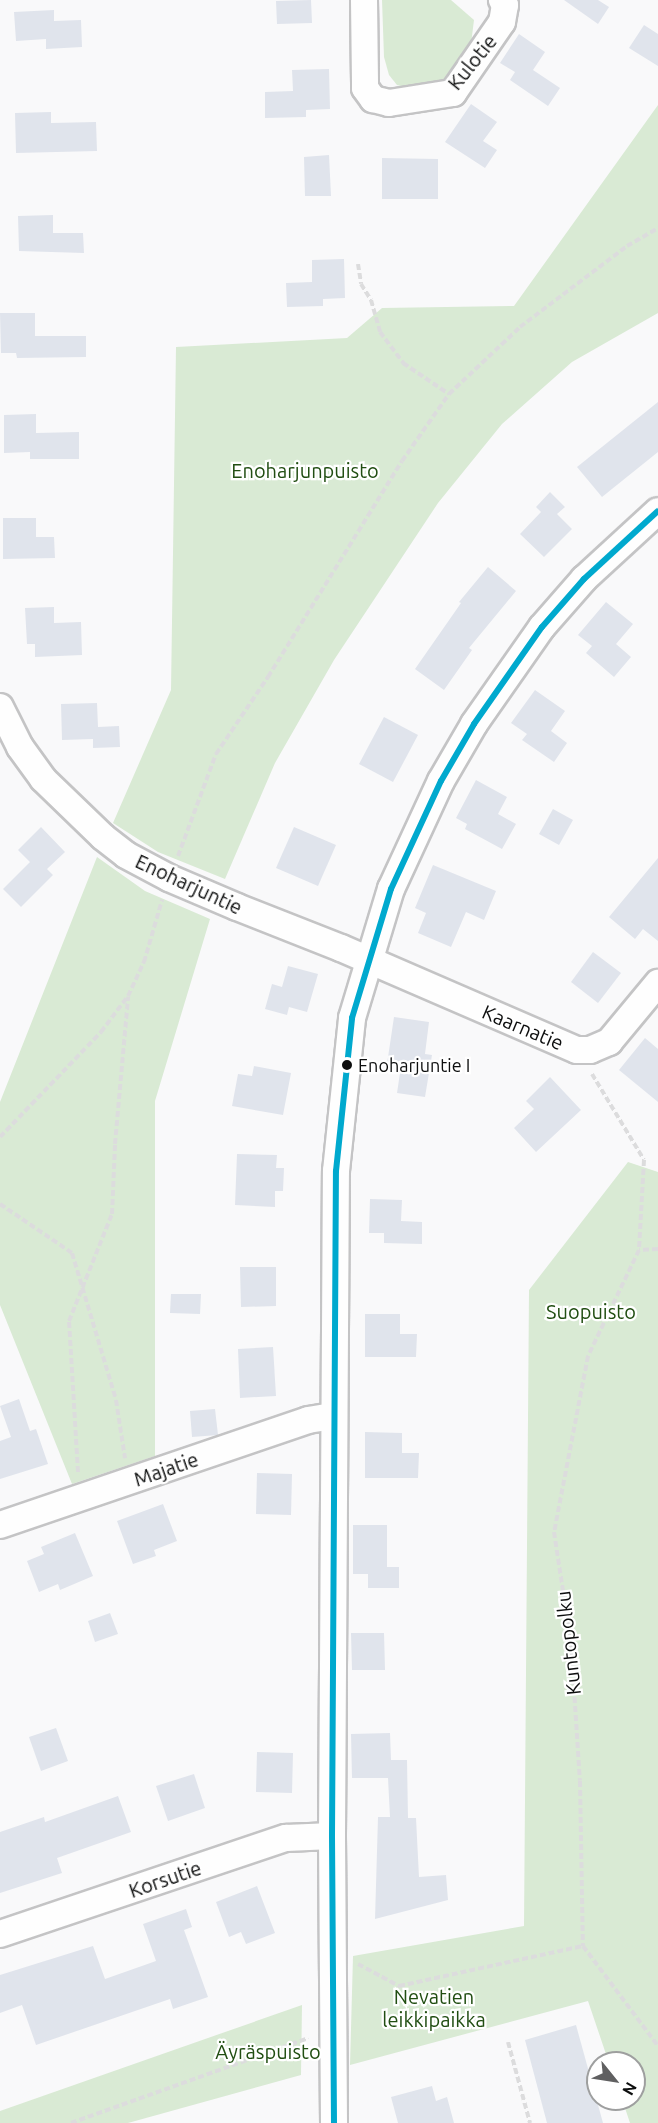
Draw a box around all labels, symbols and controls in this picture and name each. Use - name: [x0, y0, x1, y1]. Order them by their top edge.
- street label: Kulotie: [442, 29, 502, 95]
- park label: Enoharjunpuisto: [231, 458, 379, 482]
- street label: Enoharjuntie: [132, 849, 246, 919]
- street label: Kaarnatie: [479, 999, 567, 1055]
- place label: Enoharjuntie I: [358, 1054, 470, 1076]
- marker: Enoharjuntie I: [341, 1059, 353, 1071]
- park label: Suopuisto: [546, 1299, 636, 1323]
- street label: Majatie: [131, 1447, 201, 1491]
- street label: Kuntopolku: [551, 1590, 585, 1696]
- street label: Korsutie: [126, 1855, 204, 1903]
- park label: Nevatien leikkipaikka: [382, 1985, 486, 2032]
- park label: Äyräspuisto: [215, 2039, 321, 2063]
- north arrow: [586, 2051, 646, 2111]
- text: N: [619, 2079, 641, 2099]

